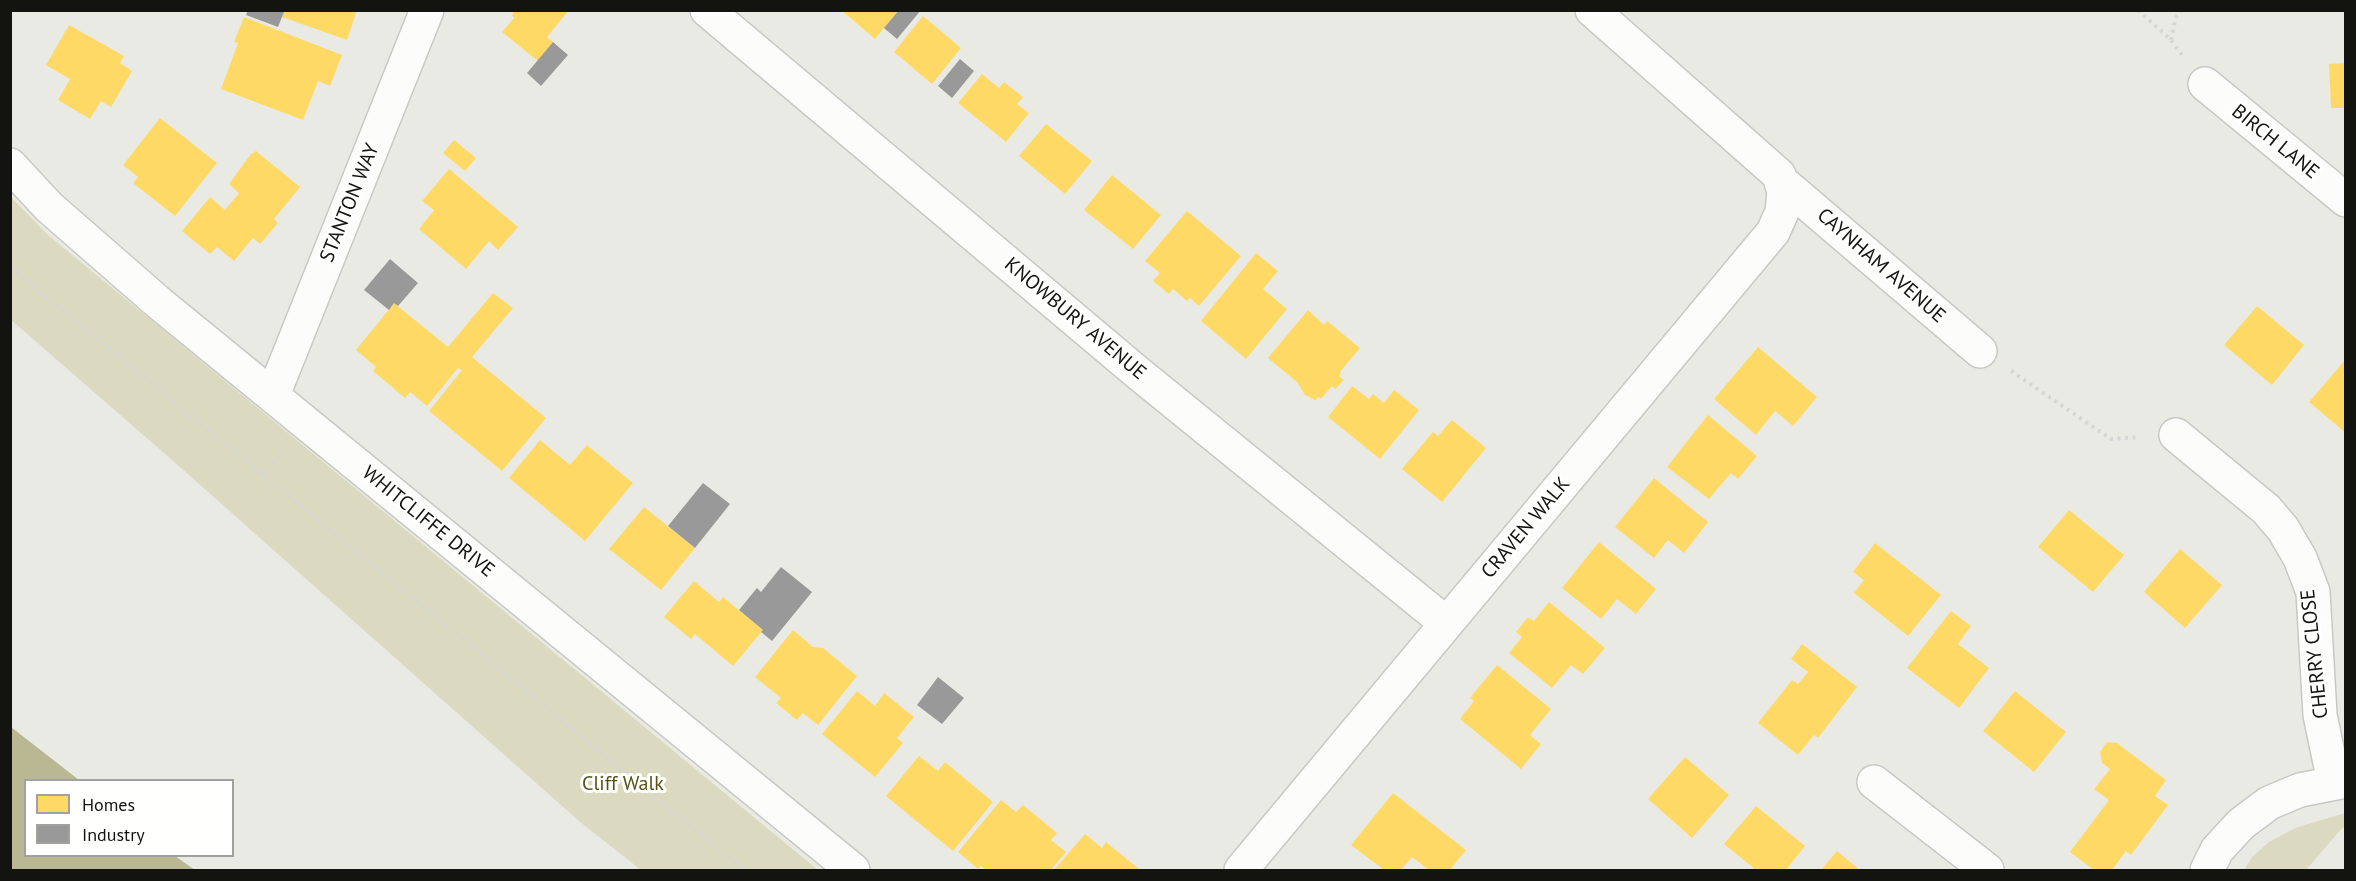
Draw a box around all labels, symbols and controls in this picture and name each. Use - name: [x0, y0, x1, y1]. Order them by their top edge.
- street label: BIRCH LANE: [2227, 100, 2323, 184]
- street label: STANTON WAY: [315, 140, 385, 266]
- street label: CAYNHAM AVENUE: [1812, 204, 1950, 328]
- street label: KNOWBURY AVENUE: [999, 253, 1151, 385]
- street label: WHITCLIFFE DRIVE: [357, 461, 499, 583]
- street label: CRAVEN WALK: [1477, 473, 1575, 583]
- street label: CHERRY CLOSE: [2296, 588, 2334, 720]
- park label: Cliff Walk: [582, 772, 664, 796]
- legend: [24, 779, 234, 857]
- text: Homes: [82, 793, 135, 816]
- text: Industry: [82, 823, 145, 846]

